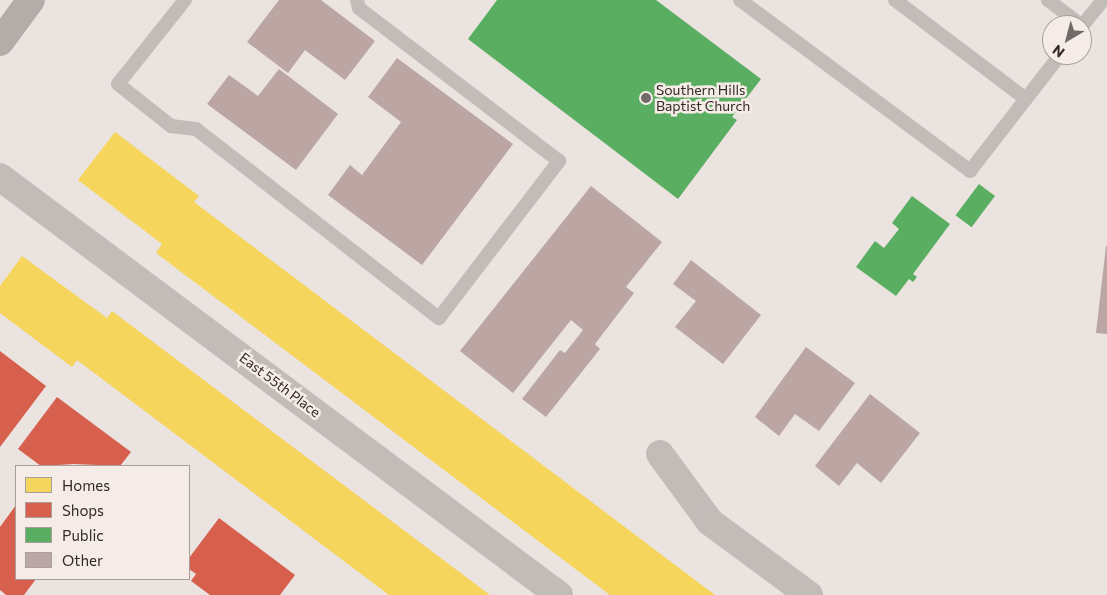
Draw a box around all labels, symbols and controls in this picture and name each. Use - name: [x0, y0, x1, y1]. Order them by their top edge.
- north arrow: [1042, 15, 1092, 65]
- text: N: [1049, 42, 1068, 62]
- place label: Southern Hills Baptist Church: [656, 82, 750, 114]
- marker: Southern Hills Baptist Church: [640, 92, 652, 104]
- street label: East 55th Place: [236, 349, 324, 421]
- legend: [15, 465, 190, 580]
- text: Homes: [62, 476, 110, 494]
- text: Shops: [62, 501, 104, 519]
- text: Public: [62, 526, 104, 544]
- text: Other: [62, 551, 103, 569]

